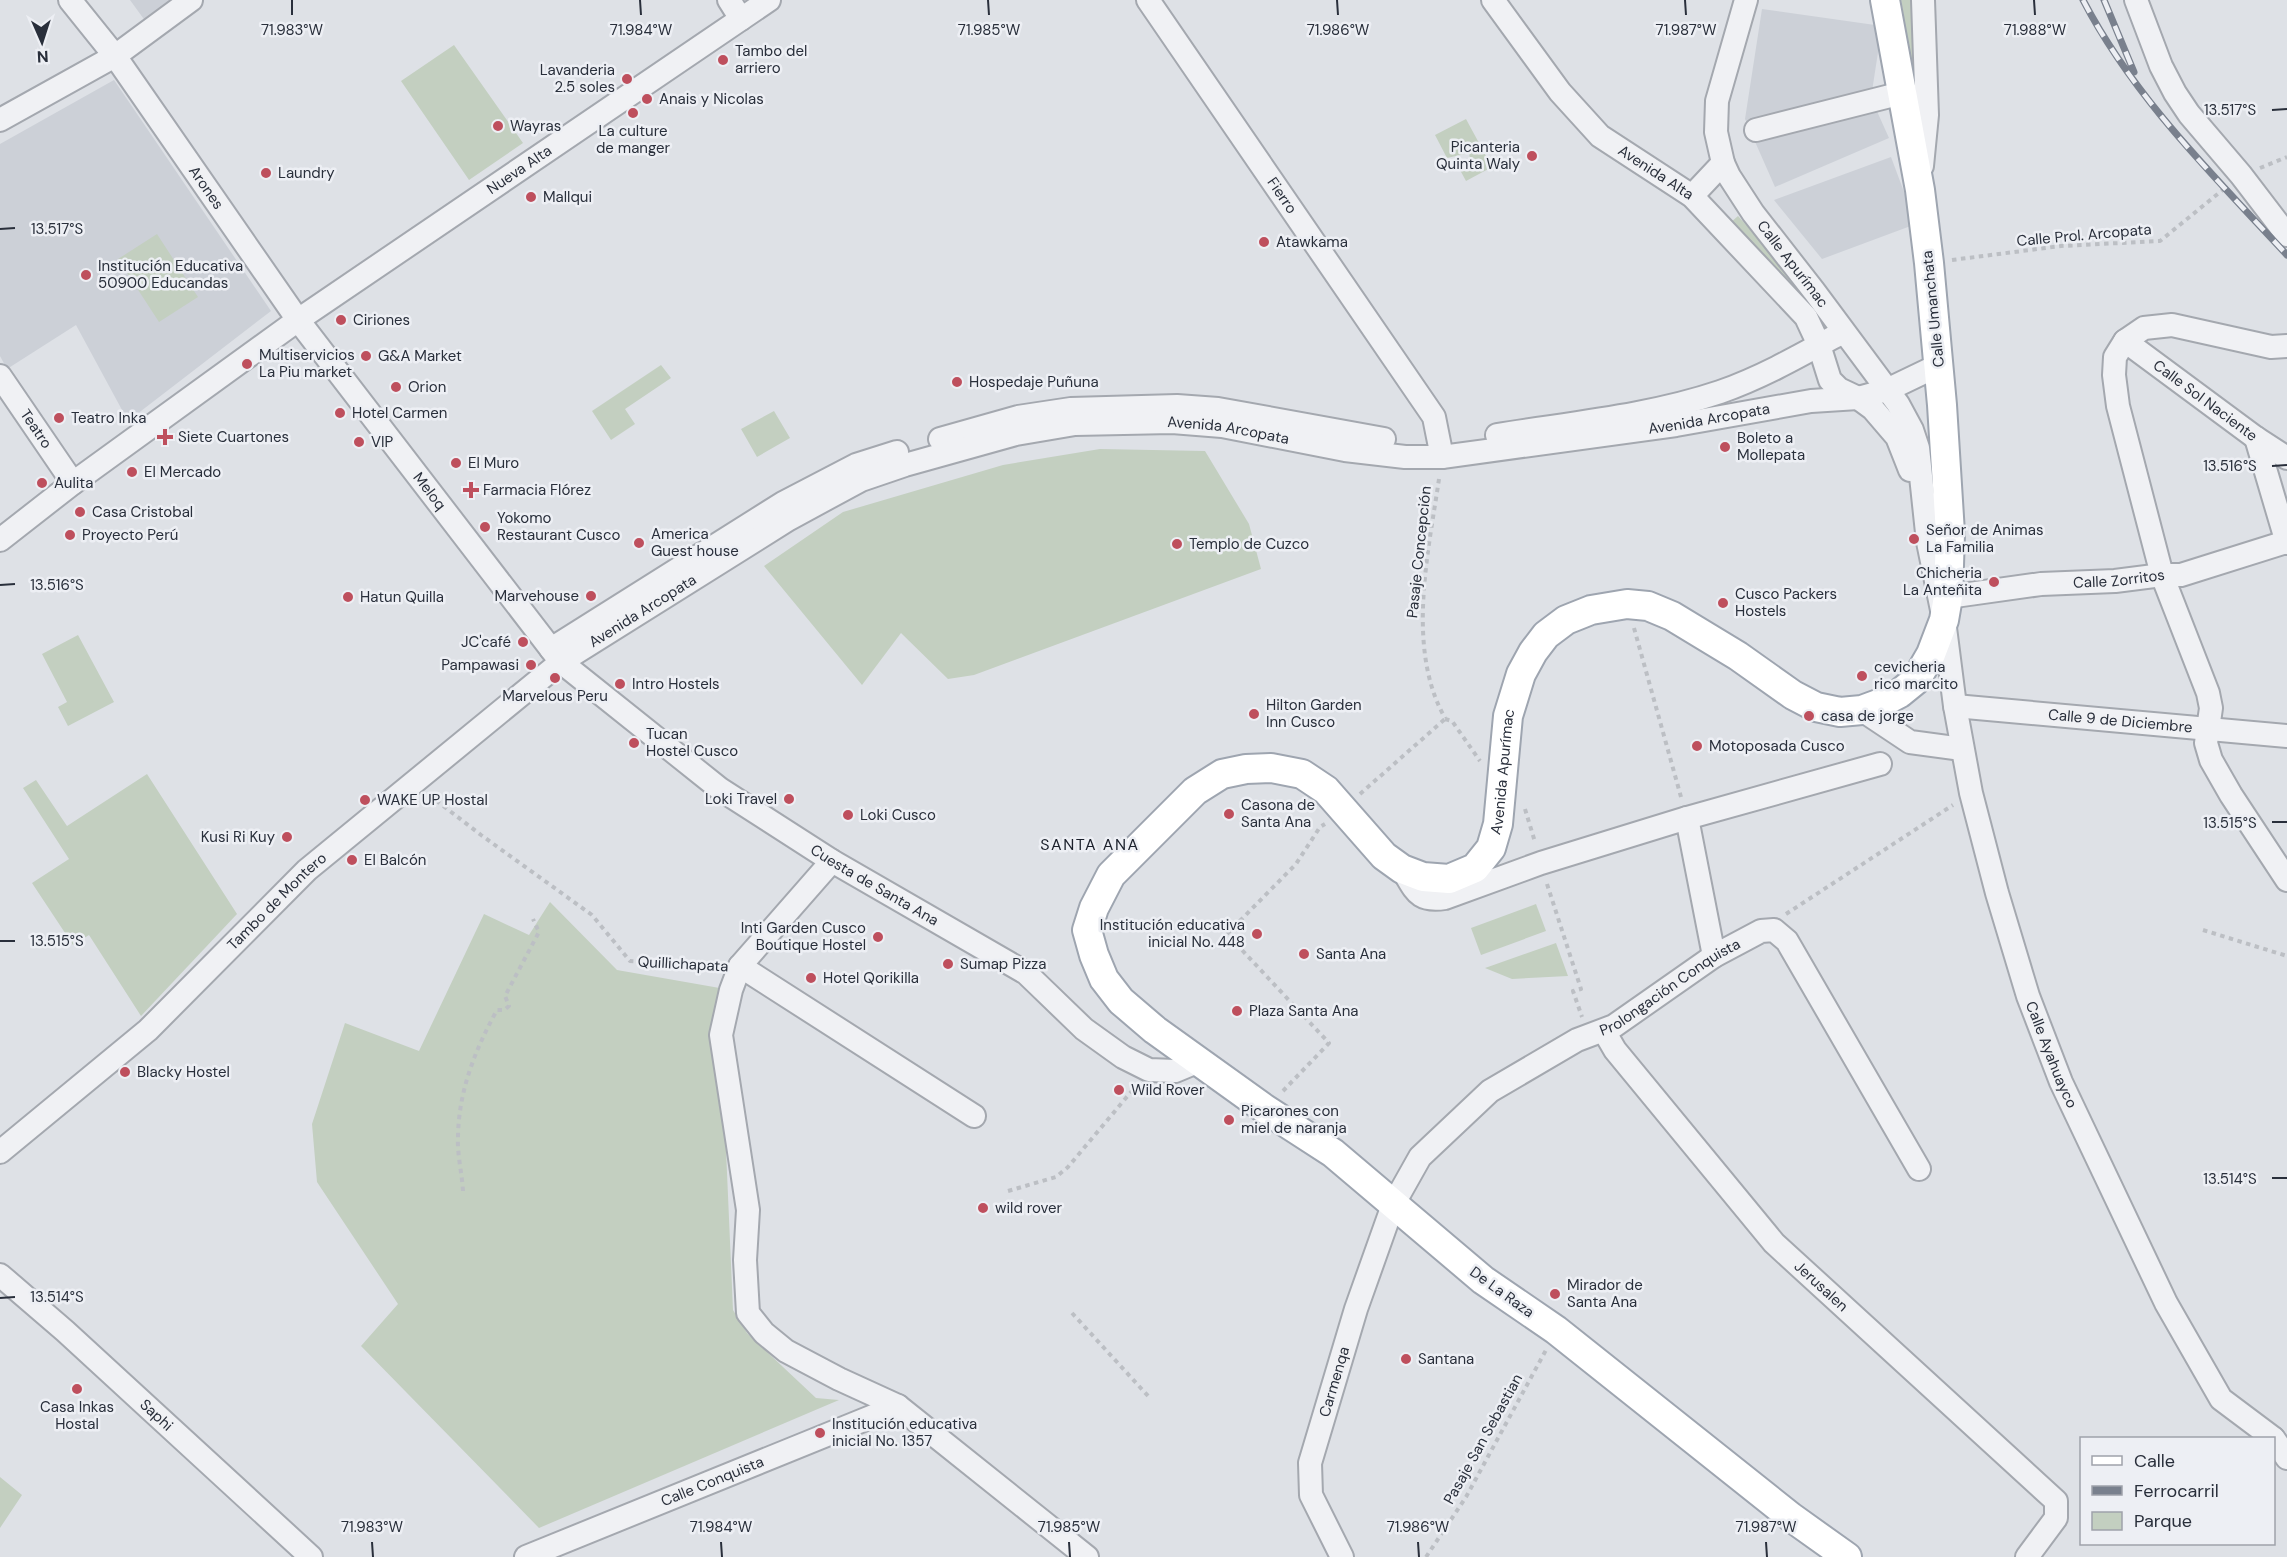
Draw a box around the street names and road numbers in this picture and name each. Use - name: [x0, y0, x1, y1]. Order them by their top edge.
- street label: Nueva Alta: [483, 140, 556, 199]
- street label: Avenida Alta: [1614, 140, 1698, 204]
- street label: Arones: [184, 162, 228, 213]
- street label: Fierro: [1263, 173, 1302, 218]
- street label: Calle Apurímac: [1753, 216, 1833, 312]
- street label: Calle Prol. Arcopata: [2016, 219, 2152, 251]
- street label: Calle Umanchata: [1917, 250, 1949, 368]
- street label: Calle Sol Naciente: [2149, 355, 2262, 446]
- street label: Avenida Arcopata: [1647, 398, 1772, 439]
- street label: Teatro: [16, 405, 57, 453]
- street label: Avenida Arcopata: [1167, 412, 1291, 449]
- street label: Meloq: [409, 468, 451, 514]
- street label: Pasaje Concepción: [1402, 485, 1436, 619]
- street label: Calle Zorritos: [2073, 565, 2166, 593]
- street label: Avenida Arcopata: [585, 570, 700, 652]
- street label: Calle 9 de Diciembre: [2047, 704, 2193, 737]
- street label: Avenida Apurímac: [1485, 706, 1520, 837]
- street label: Cuesta de Santa Ana: [807, 840, 942, 930]
- street label: Tambo de Montero: [223, 848, 331, 954]
- street label: Prolongación Conquista: [1597, 934, 1744, 1041]
- street label: Quillichapata: [637, 952, 729, 976]
- street label: Calle Ayahuayco: [2021, 998, 2082, 1112]
- street label: Jerusalen: [1790, 1256, 1852, 1316]
- street label: De La Raza: [1466, 1262, 1538, 1322]
- street label: Carmenqa: [1314, 1344, 1354, 1420]
- street label: Pasaje San Sebastian: [1439, 1370, 1527, 1508]
- street label: Saphi: [136, 1395, 177, 1435]
- street label: Calle Conquista: [658, 1452, 767, 1511]

